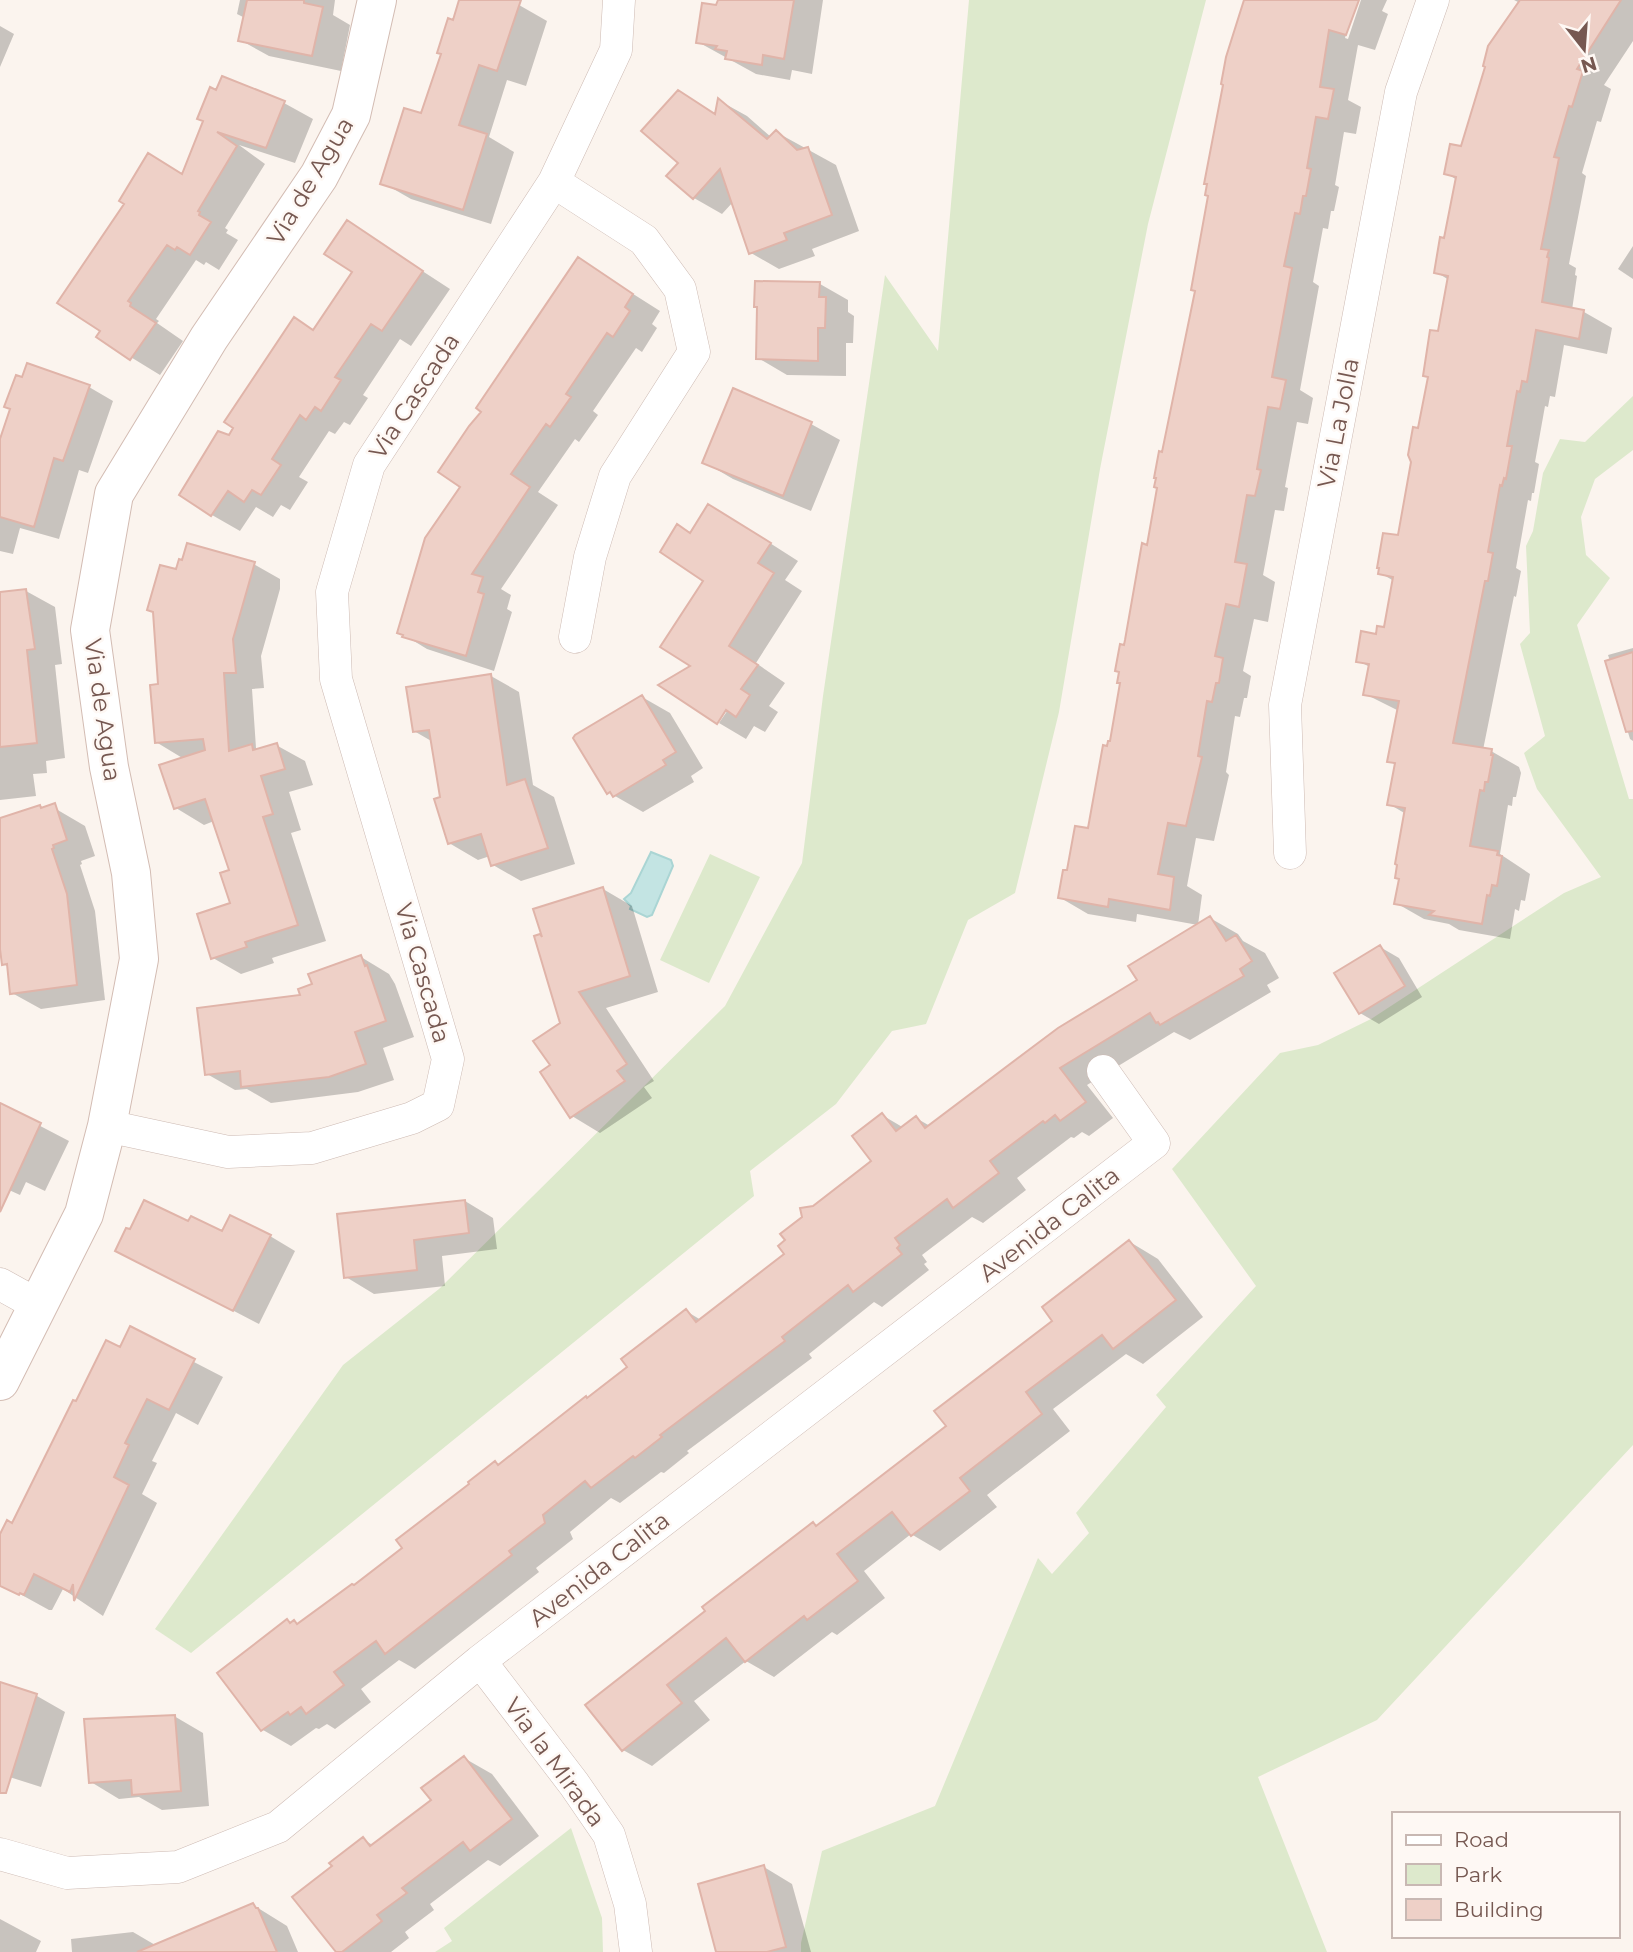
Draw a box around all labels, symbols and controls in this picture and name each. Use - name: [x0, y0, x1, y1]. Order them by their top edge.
- north arrow: [1549, 14, 1619, 84]
- text: N: [1578, 52, 1600, 78]
- street label: Via de Agua: [260, 112, 360, 250]
- street label: Via Cascada: [363, 328, 465, 464]
- street label: Via La Jolla: [1311, 355, 1365, 491]
- street label: Via de Agua: [79, 637, 127, 783]
- street label: Via Cascada: [389, 900, 457, 1046]
- street label: Avenida Calita: [973, 1160, 1125, 1288]
- street label: Avenida Calita: [523, 1505, 675, 1633]
- street label: Via la Mirada: [498, 1692, 612, 1832]
- legend: [1392, 1812, 1619, 1938]
- text: Road: [1454, 1827, 1509, 1852]
- text: Park: [1454, 1862, 1502, 1887]
- text: Building: [1454, 1897, 1544, 1922]

